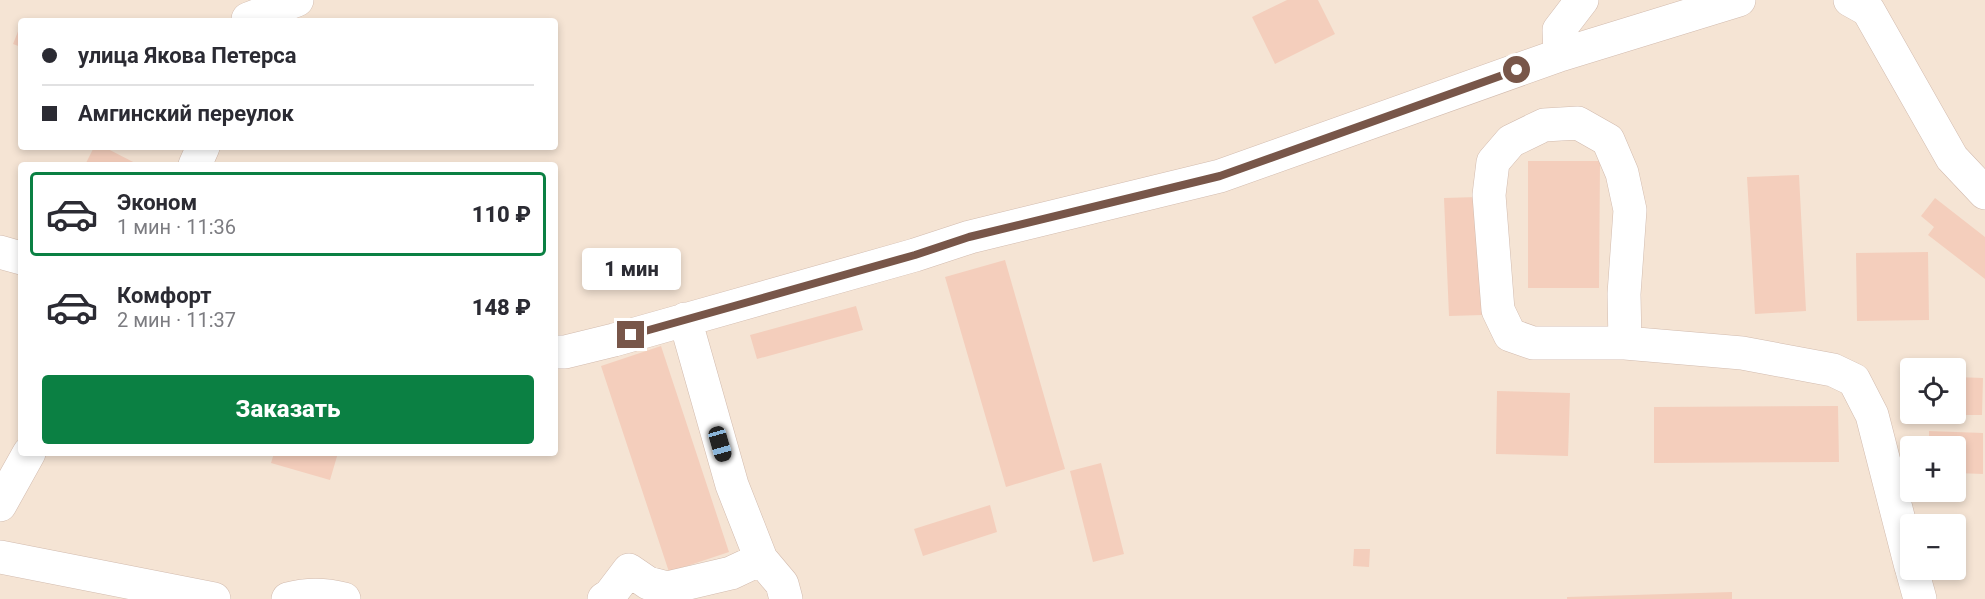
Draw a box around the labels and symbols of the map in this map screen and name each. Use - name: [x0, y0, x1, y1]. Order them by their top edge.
- route start: [1503, 56, 1530, 83]
- callout: 1 мин: [582, 248, 680, 290]
- route end: [617, 321, 644, 348]
- car: [706, 424, 734, 464]

